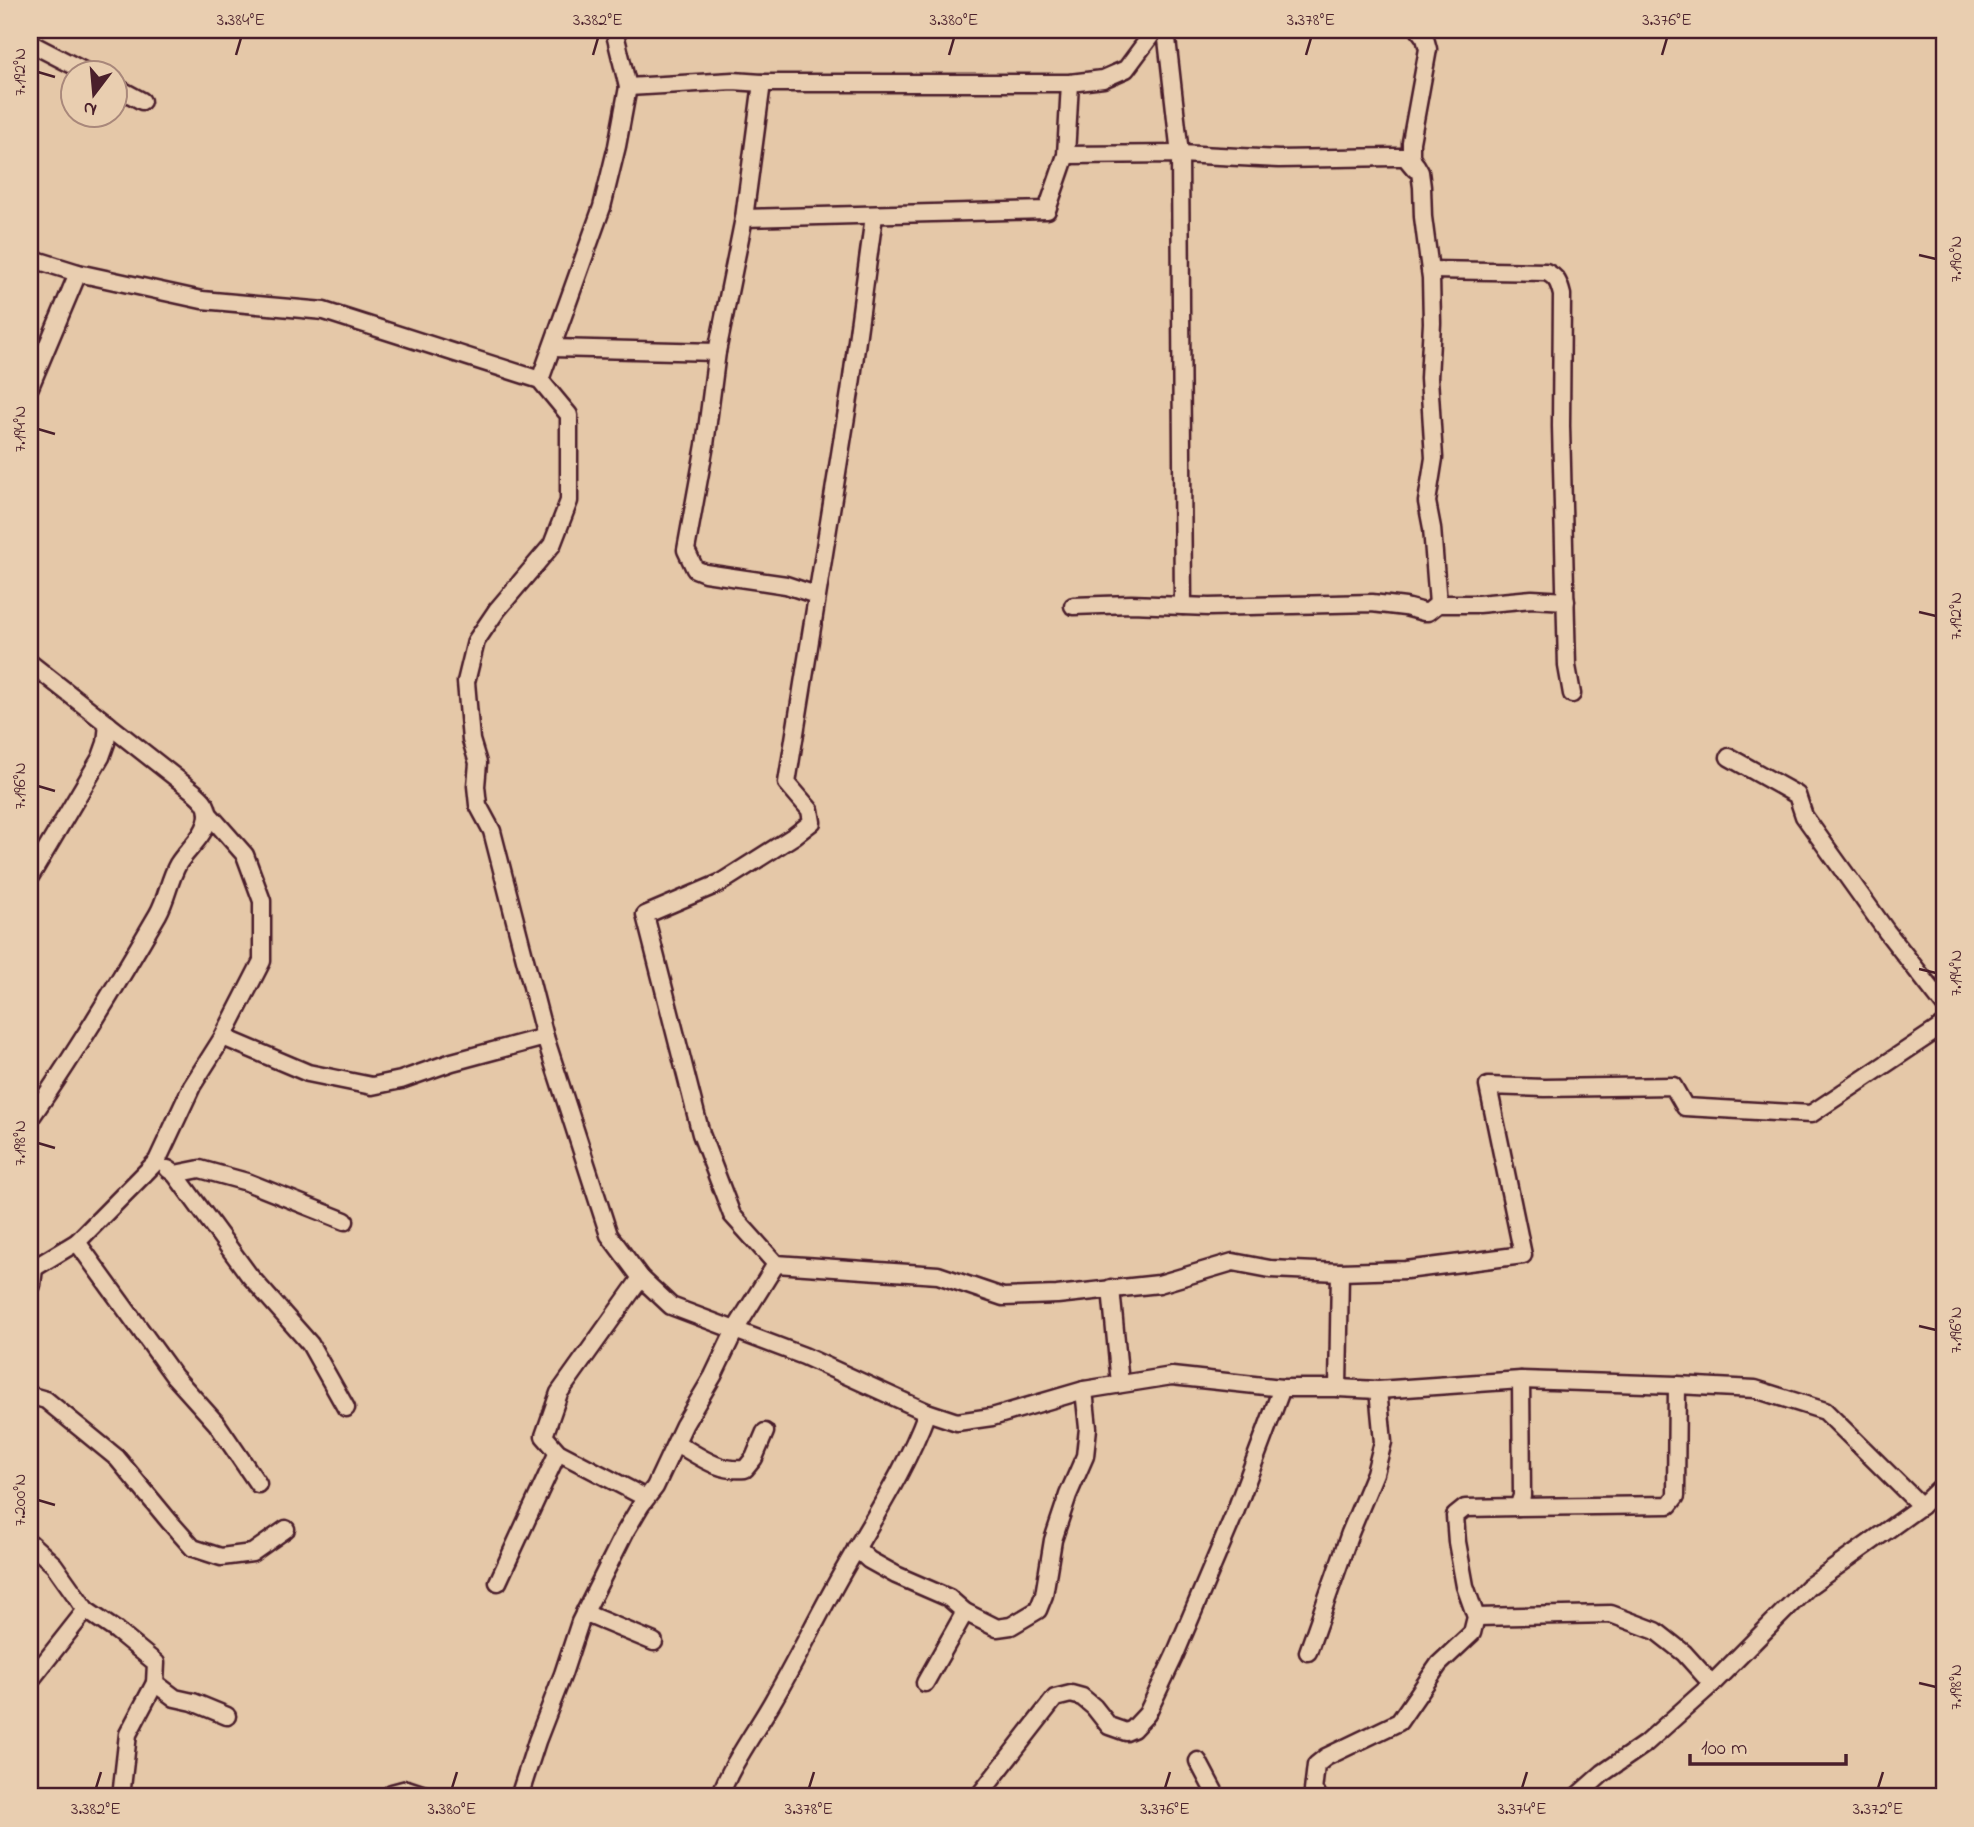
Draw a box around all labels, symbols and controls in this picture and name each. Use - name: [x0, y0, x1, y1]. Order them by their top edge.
- text: 3.384°E: [217, 8, 265, 34]
- text: 3.382°E: [573, 8, 623, 34]
- text: 3.380°E: [930, 8, 978, 34]
- text: 3.378°E: [1287, 8, 1335, 34]
- text: 3.376°E: [1642, 8, 1692, 34]
- text: 7.192°N: [8, 48, 34, 96]
- north arrow: [60, 60, 130, 130]
- text: N: [80, 93, 100, 123]
- text: 7.190°N: [1944, 236, 1970, 282]
- text: 7.194°N: [8, 406, 34, 452]
- text: 7.192°N: [1944, 592, 1970, 640]
- text: 7.196°N: [8, 762, 34, 810]
- text: 7.194°N: [1944, 950, 1970, 996]
- text: 7.198°N: [8, 1120, 34, 1166]
- text: 7.196°N: [1944, 1306, 1970, 1354]
- text: 7.200°N: [8, 1474, 34, 1526]
- text: 7.198°N: [1944, 1664, 1970, 1710]
- scale bar: [1690, 1722, 1846, 1766]
- text: 100 m: [1701, 1734, 1747, 1764]
- text: 3.382°E: [71, 1797, 121, 1823]
- text: 3.380°E: [428, 1797, 476, 1823]
- text: 3.378°E: [785, 1797, 833, 1823]
- text: 3.376°E: [1140, 1797, 1190, 1823]
- text: 3.374°E: [1497, 1797, 1547, 1823]
- text: 3.372°E: [1853, 1797, 1903, 1823]

